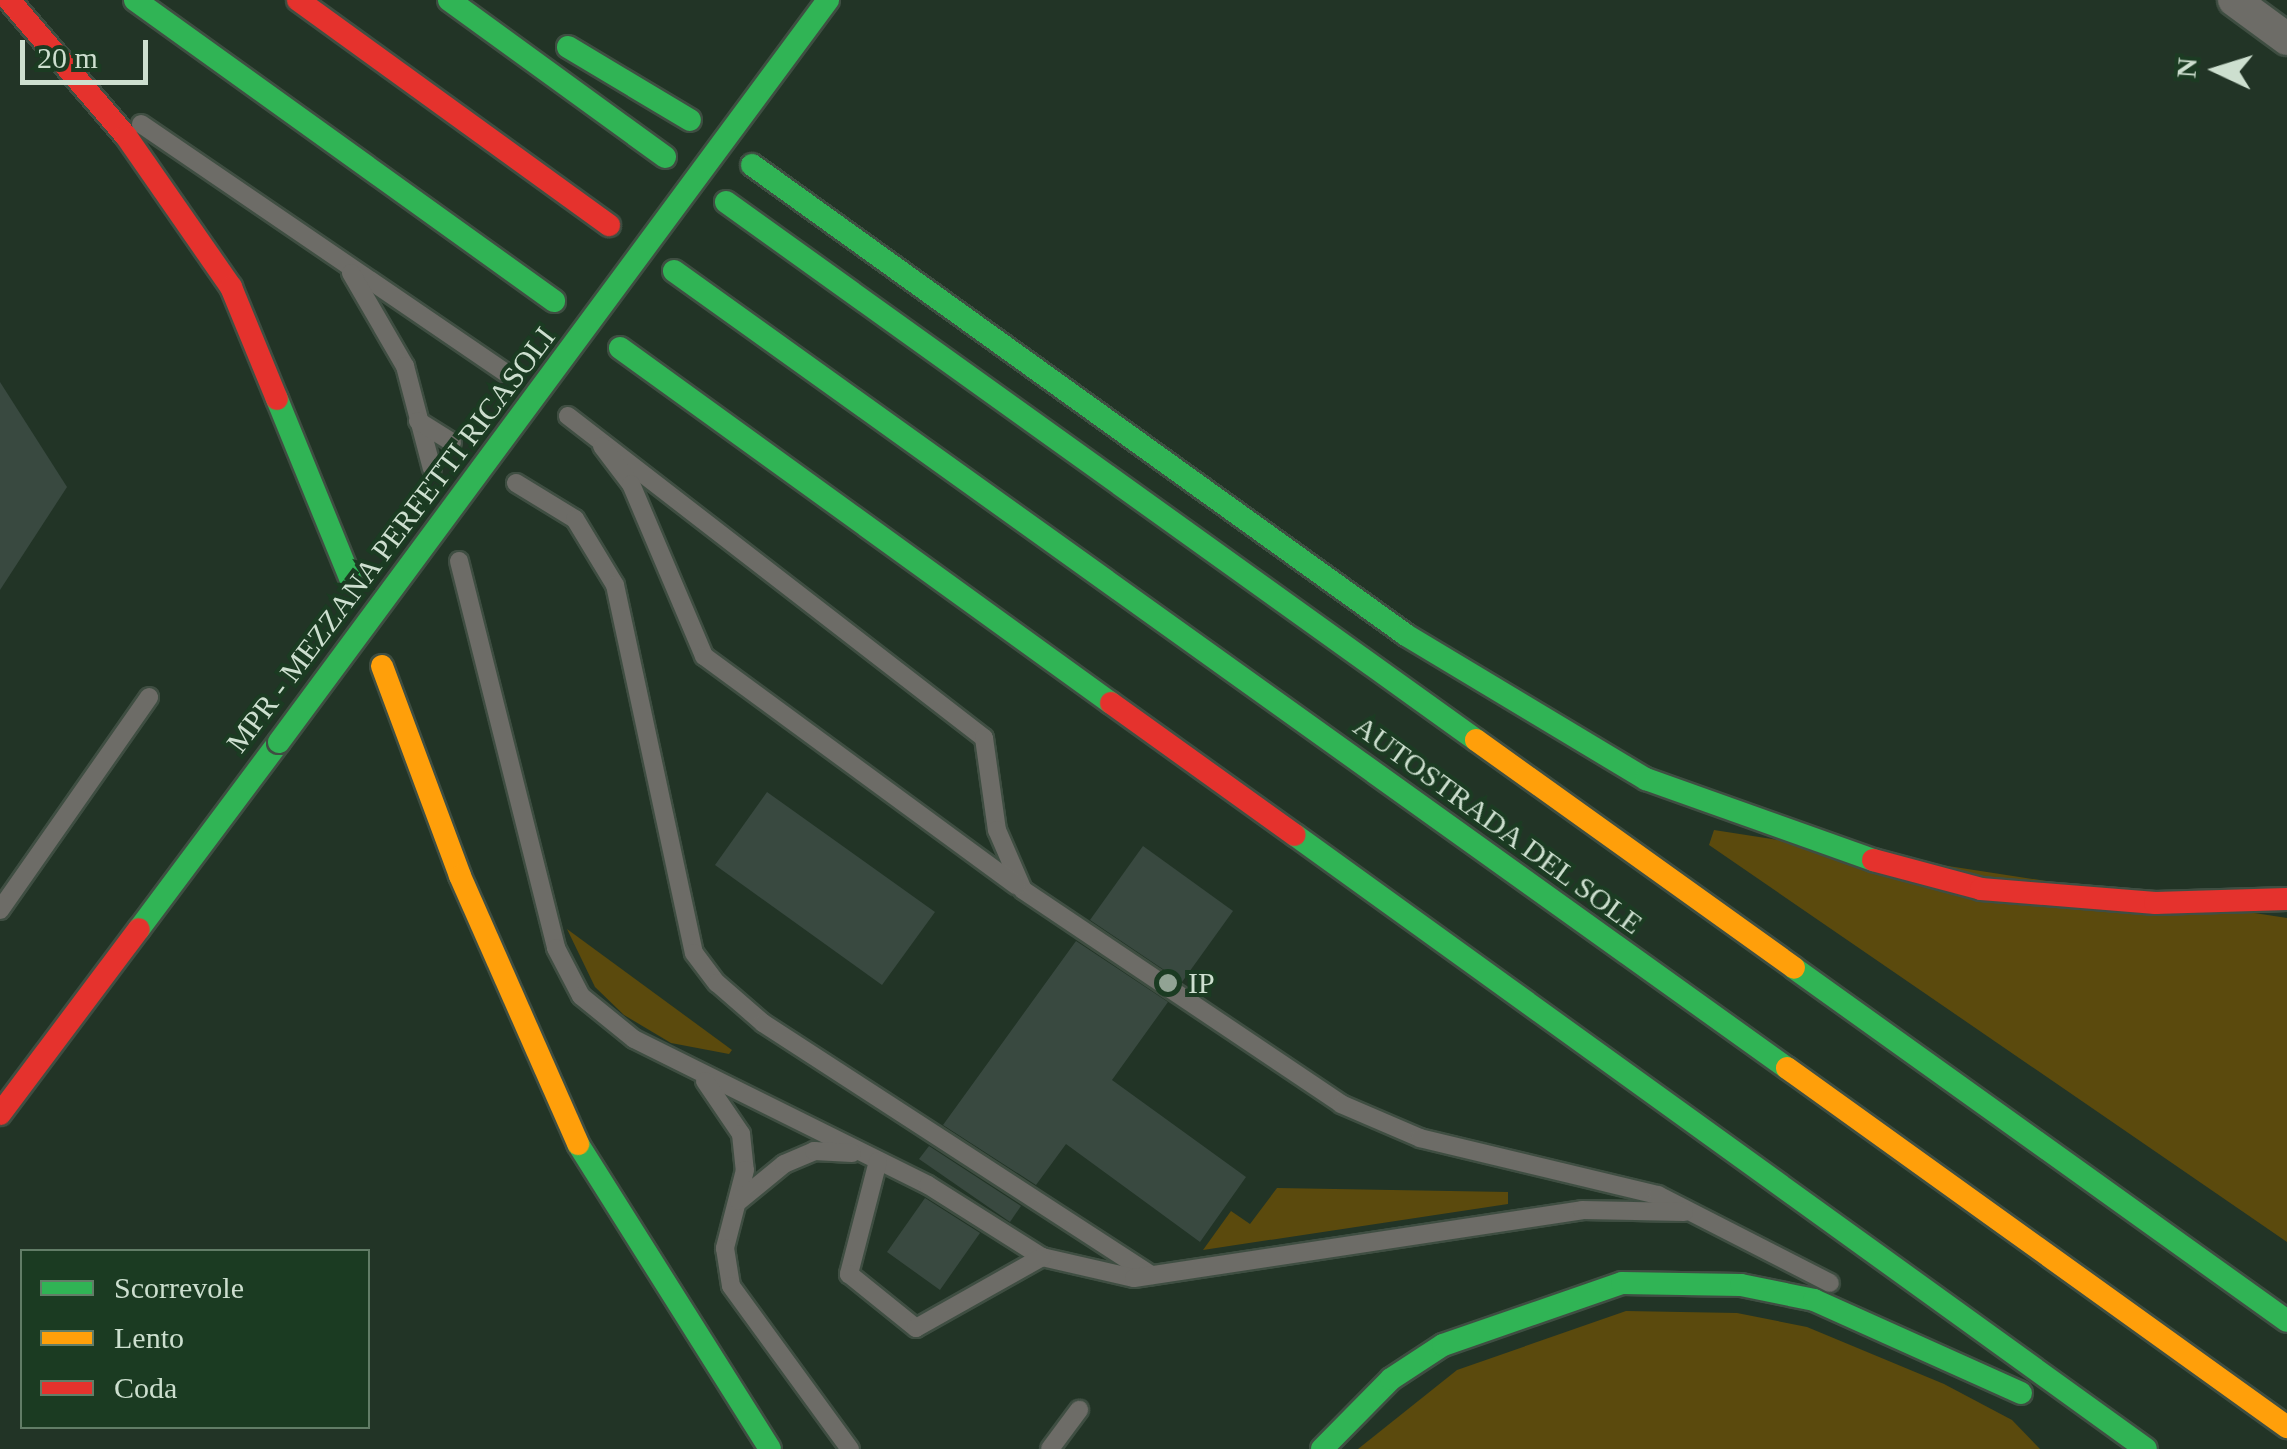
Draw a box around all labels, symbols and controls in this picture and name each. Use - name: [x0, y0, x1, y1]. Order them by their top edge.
- scale bar: [25, 20, 152, 82]
- north arrow: [2167, 20, 2267, 120]
- text: 20 m: [37, 41, 98, 74]
- text: N: [2170, 57, 2203, 79]
- street label: MPR - MEZZANA PERFETTI RICASOLI: [219, 320, 563, 760]
- street label: AUTOSTRADA DEL SOLE: [1345, 707, 1651, 943]
- place label: IP: [1188, 965, 1215, 1001]
- marker: IP: [1157, 972, 1179, 994]
- legend: [20, 1249, 370, 1429]
- text: Scorrevole: [114, 1271, 244, 1304]
- text: Lento: [114, 1321, 184, 1354]
- text: Coda: [114, 1371, 177, 1404]

